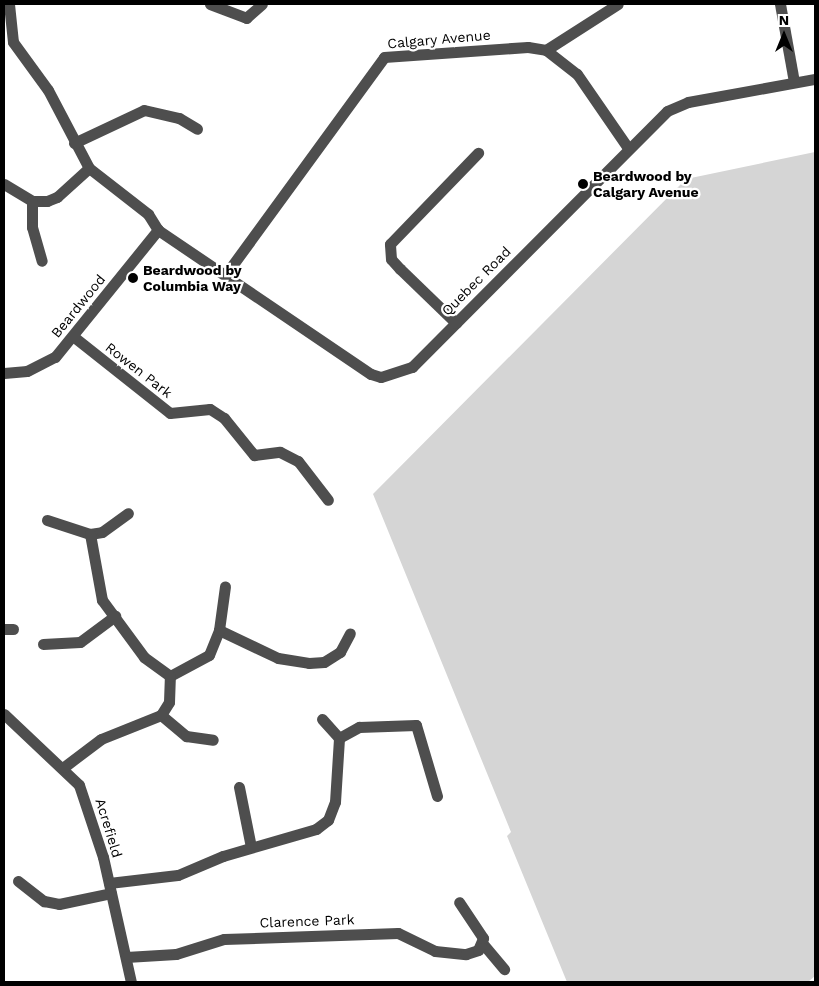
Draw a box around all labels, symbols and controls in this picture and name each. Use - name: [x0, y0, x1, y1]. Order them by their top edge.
- north arrow: [759, 10, 809, 60]
- text: N: [779, 12, 789, 28]
- street label: Calgary Avenue: [386, 26, 492, 52]
- place label: Beardwood by Calgary Avenue: [593, 168, 699, 200]
- marker: Beardwood by Calgary Avenue: [577, 178, 589, 190]
- street label: Quebec Road: [438, 243, 514, 319]
- place label: Beardwood by Columbia Way: [143, 262, 242, 294]
- street label: Beardwood: [47, 271, 109, 341]
- marker: Beardwood by Columbia Way: [127, 272, 139, 284]
- street label: Rowen Park: [102, 339, 176, 401]
- street label: Acrefield: [92, 796, 126, 860]
- street label: Clarence Park: [259, 911, 355, 931]

